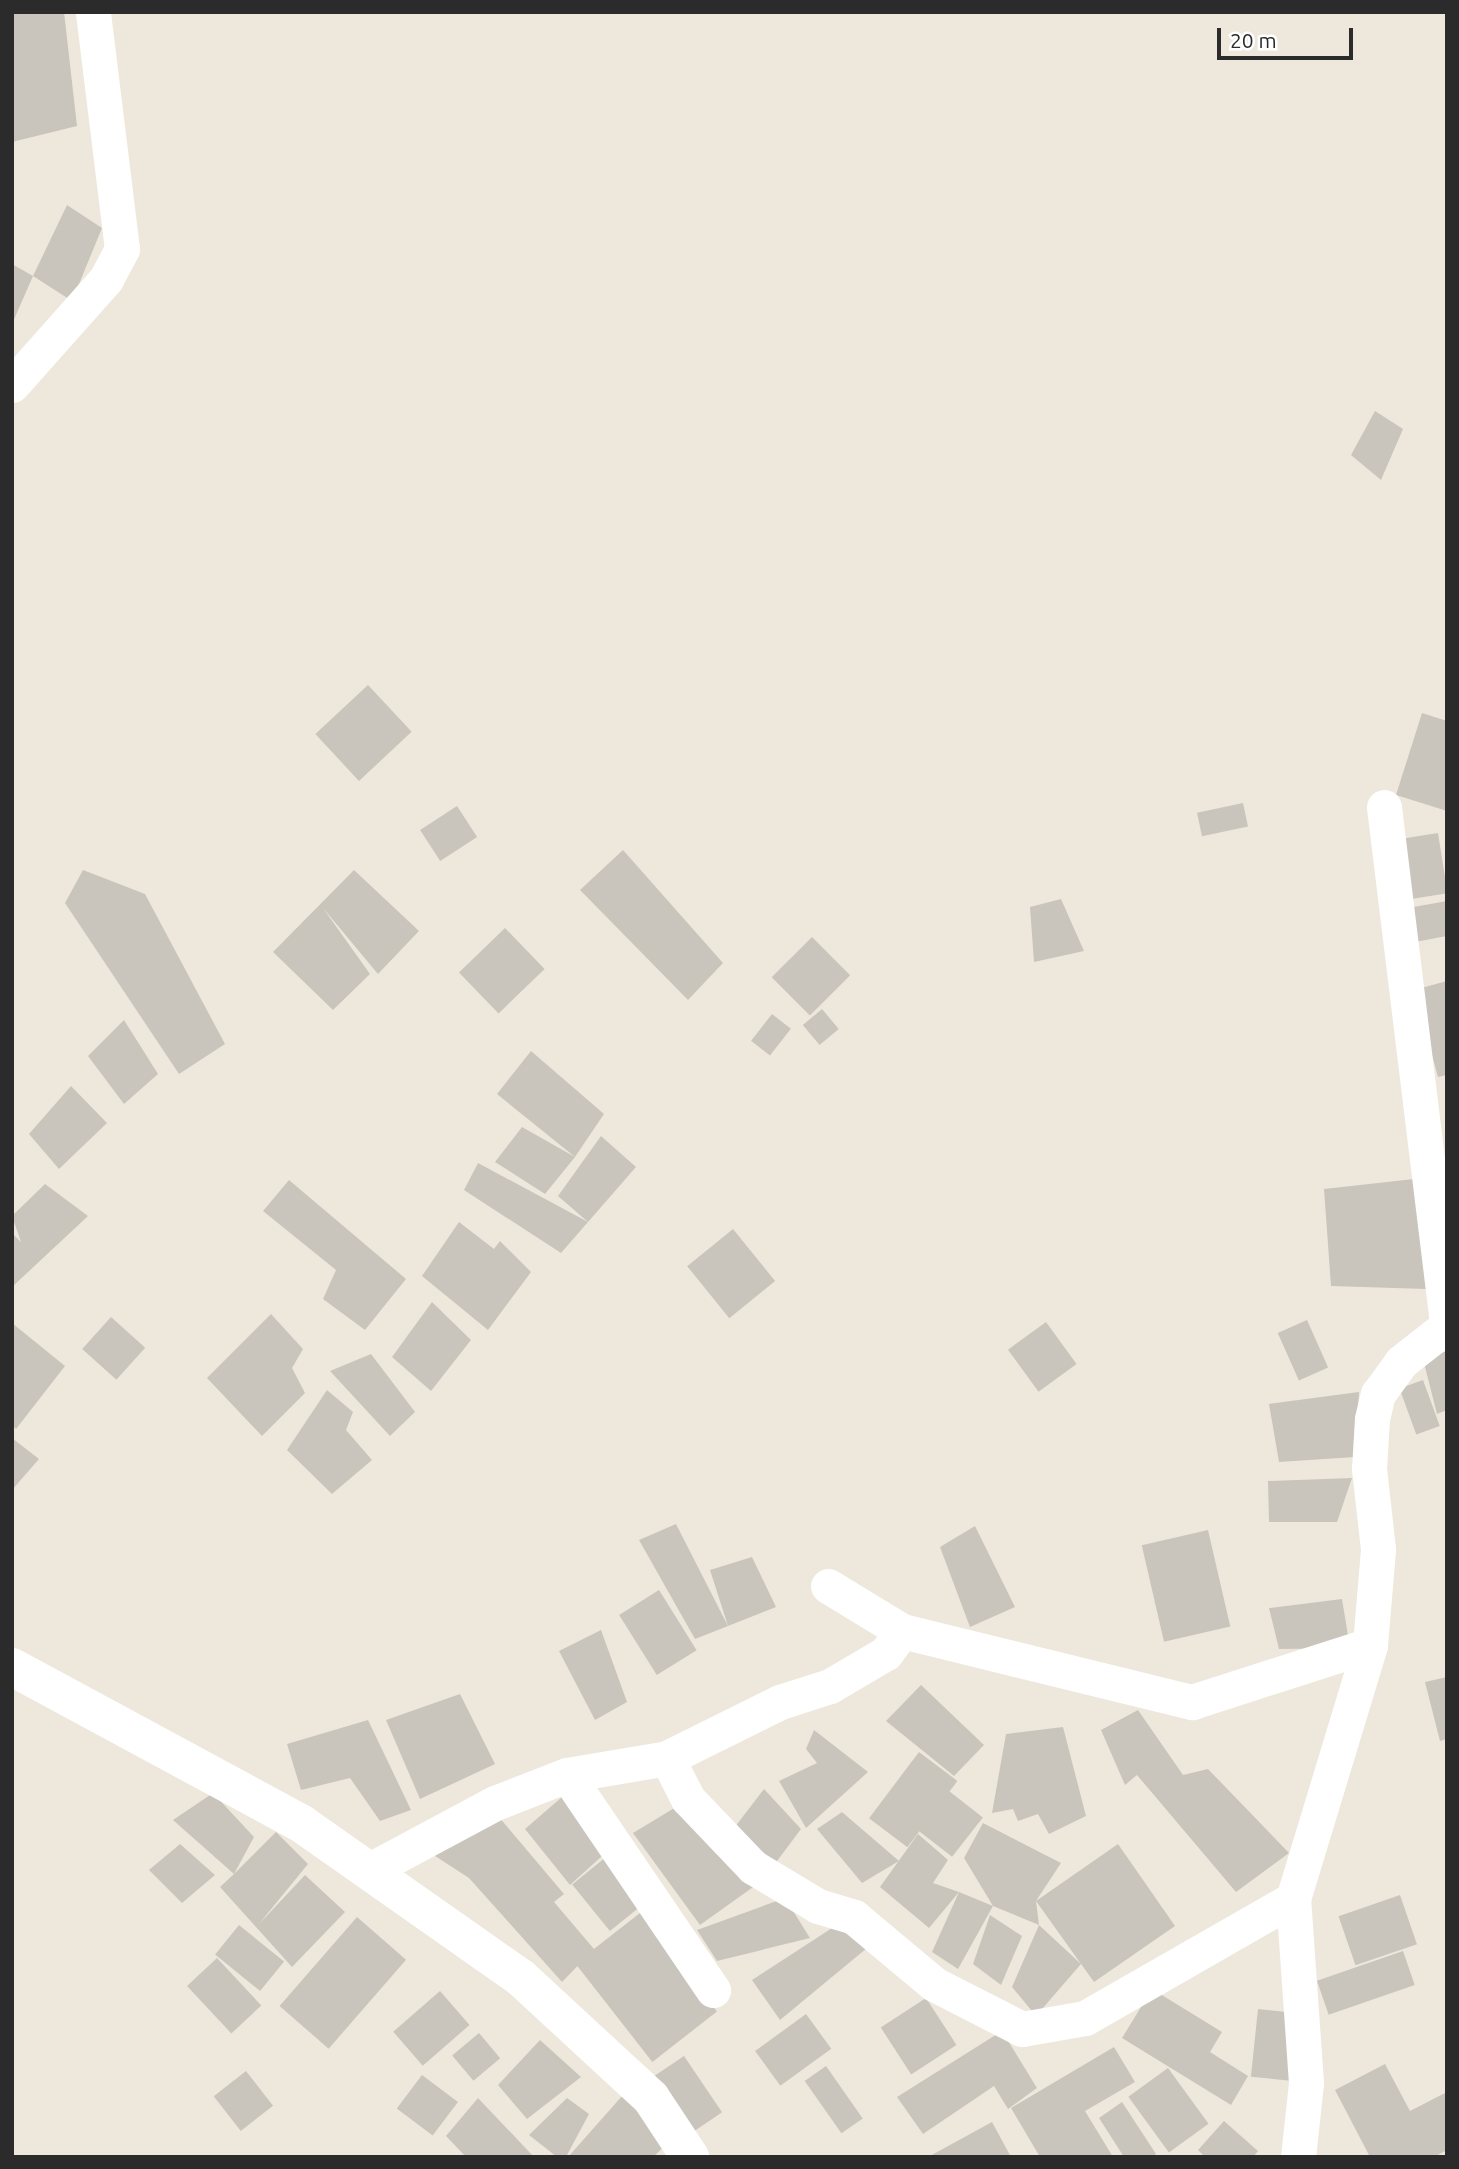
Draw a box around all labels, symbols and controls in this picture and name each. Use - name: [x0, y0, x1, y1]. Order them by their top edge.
- scale bar: [1221, 14, 1358, 58]
- text: 20 m: [1230, 28, 1277, 52]

